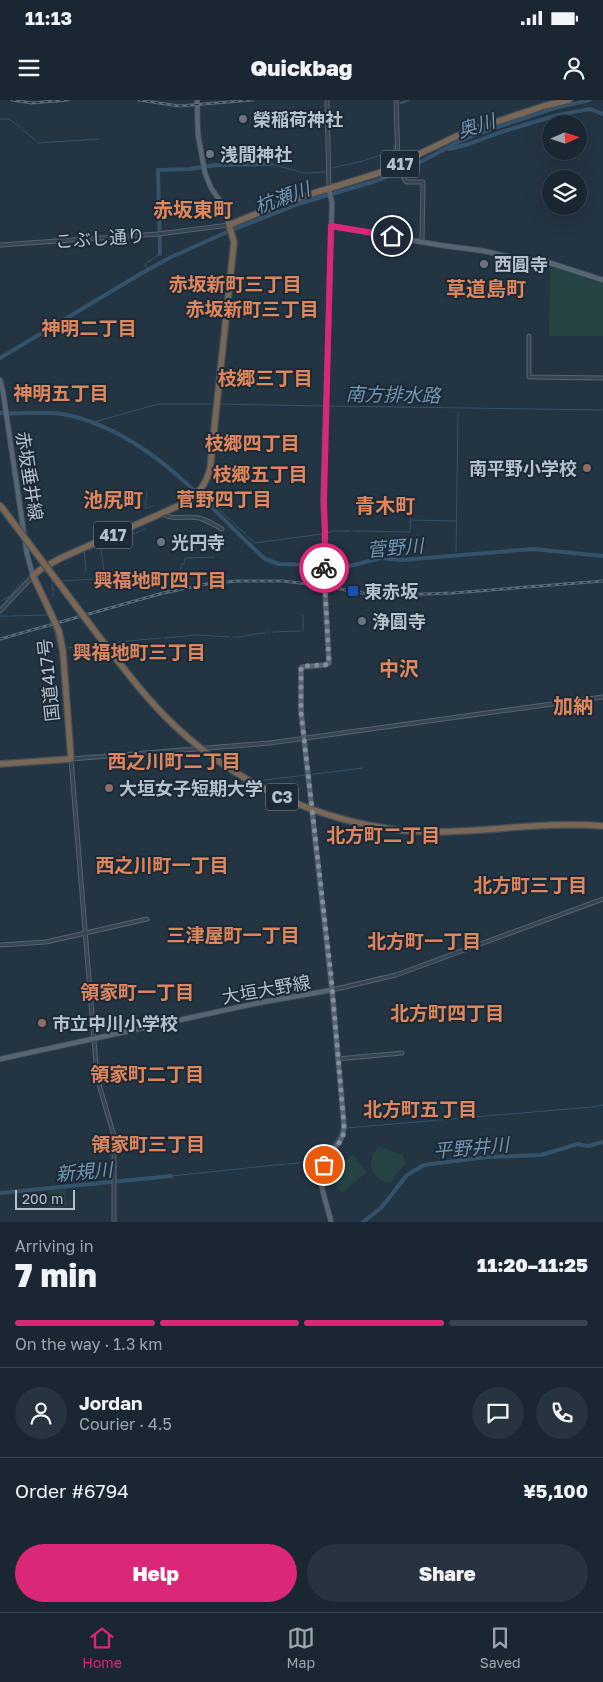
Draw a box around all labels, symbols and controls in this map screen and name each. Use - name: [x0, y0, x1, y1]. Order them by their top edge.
- text: 11:13: [25, 6, 72, 29]
- icon: menu: [15, 54, 43, 82]
- text: Quickbag: [251, 54, 352, 81]
- icon: person: [560, 54, 588, 82]
- place label: 榮稲荷神社: [253, 108, 343, 130]
- water label: 奥川: [454, 108, 499, 142]
- marker: 榮稲荷神社: [237, 113, 249, 125]
- north arrow: [542, 115, 588, 160]
- map controls: [542, 115, 587, 215]
- place label: 浅間神社: [220, 143, 292, 165]
- marker: 浅間神社: [204, 148, 216, 160]
- road number: 417: [381, 151, 419, 178]
- button: layers: [542, 170, 587, 215]
- water label: 杭瀬川: [251, 176, 315, 218]
- district label: 赤坂東町: [153, 197, 233, 221]
- pin: [371, 215, 413, 257]
- icon: home: [378, 222, 406, 250]
- street label: こぶし通り: [54, 224, 146, 252]
- place label: 西圓寺: [494, 253, 548, 275]
- marker: 西圓寺: [478, 258, 490, 270]
- district label: 赤坂新町三丁目: [168, 272, 302, 295]
- district label: 草道島町: [446, 276, 526, 300]
- district label: 赤坂新町三丁目: [185, 297, 319, 320]
- district label: 神明二丁目: [41, 316, 137, 339]
- district label: 枝郷三丁目: [217, 366, 313, 389]
- district label: 神明五丁目: [13, 381, 109, 404]
- water label: 南方排水路: [345, 382, 443, 406]
- street label: 赤坂垂井線: [12, 430, 48, 522]
- district label: 枝郷四丁目: [204, 431, 300, 454]
- place label: 南平野小学校: [469, 457, 577, 479]
- district label: 枝郷五丁目: [212, 462, 308, 485]
- marker: 南平野小学校: [581, 462, 593, 474]
- district label: 池尻町: [83, 487, 143, 511]
- district label: 菅野四丁目: [176, 487, 272, 510]
- district label: 青木町: [355, 493, 415, 517]
- road number: 417: [94, 522, 132, 548]
- place label: 光円寺: [171, 531, 225, 553]
- water label: 菅野川: [366, 533, 426, 561]
- marker: 光円寺: [155, 536, 167, 548]
- courier: [299, 543, 349, 593]
- icon: bike: [310, 554, 338, 582]
- district label: 興福地町四丁目: [93, 568, 227, 591]
- place label: 東赤坂: [364, 580, 419, 602]
- marker: 東赤坂: [346, 584, 360, 598]
- place label: 浄圓寺: [372, 610, 426, 632]
- marker: 浄圓寺: [356, 615, 368, 627]
- street label: 国道417号: [33, 637, 63, 723]
- district label: 興福地町三丁目: [72, 640, 206, 663]
- district label: 中沢: [379, 656, 419, 680]
- district label: 加納: [553, 693, 593, 717]
- district label: 西之川町二丁目: [107, 749, 241, 772]
- place label: 大垣女子短期大学: [119, 777, 263, 799]
- marker: 大垣女子短期大学: [103, 782, 115, 794]
- road number: C3: [266, 784, 298, 810]
- district label: 北方町二丁目: [326, 823, 440, 846]
- district label: 西之川町一丁目: [95, 853, 229, 876]
- district label: 北方町三丁目: [473, 873, 587, 896]
- district label: 三津屋町一丁目: [166, 923, 300, 946]
- district label: 北方町一丁目: [367, 929, 481, 952]
- street label: 大垣大野線: [220, 970, 312, 1008]
- district label: 領家町一丁目: [80, 980, 194, 1003]
- district label: 北方町四丁目: [390, 1001, 504, 1024]
- place label: 市立中川小学校: [52, 1012, 178, 1034]
- marker: 市立中川小学校: [36, 1017, 48, 1029]
- district label: 領家町二丁目: [90, 1062, 204, 1085]
- district label: 北方町五丁目: [363, 1097, 477, 1120]
- district label: 領家町三丁目: [91, 1132, 205, 1155]
- water label: 平野井川: [432, 1132, 512, 1162]
- pin: [303, 1144, 345, 1186]
- icon: bag: [310, 1151, 338, 1179]
- water label: 新規川: [55, 1157, 115, 1185]
- scale bar: [15, 1187, 75, 1210]
- text: 200 m: [22, 1190, 63, 1207]
- text: Arriving in: [15, 1236, 94, 1256]
- text: 11:20–11:25: [477, 1253, 588, 1276]
- text: 7 min: [15, 1256, 97, 1294]
- text: On the way · 1.3 km: [15, 1334, 162, 1354]
- button: person: [15, 1387, 67, 1439]
- button: chat: [472, 1387, 524, 1439]
- button: phone: [536, 1387, 588, 1439]
- text: Jordan: [79, 1391, 143, 1414]
- text: Courier · 4.5: [79, 1414, 172, 1434]
- text: Order #6794: [15, 1479, 129, 1502]
- text: ¥5,100: [523, 1479, 588, 1502]
- button: Help: [15, 1544, 297, 1602]
- button: Share: [307, 1544, 588, 1602]
- tab: Home: [82, 1624, 122, 1671]
- tab: Map: [287, 1624, 315, 1671]
- tab: Saved: [480, 1624, 521, 1671]

